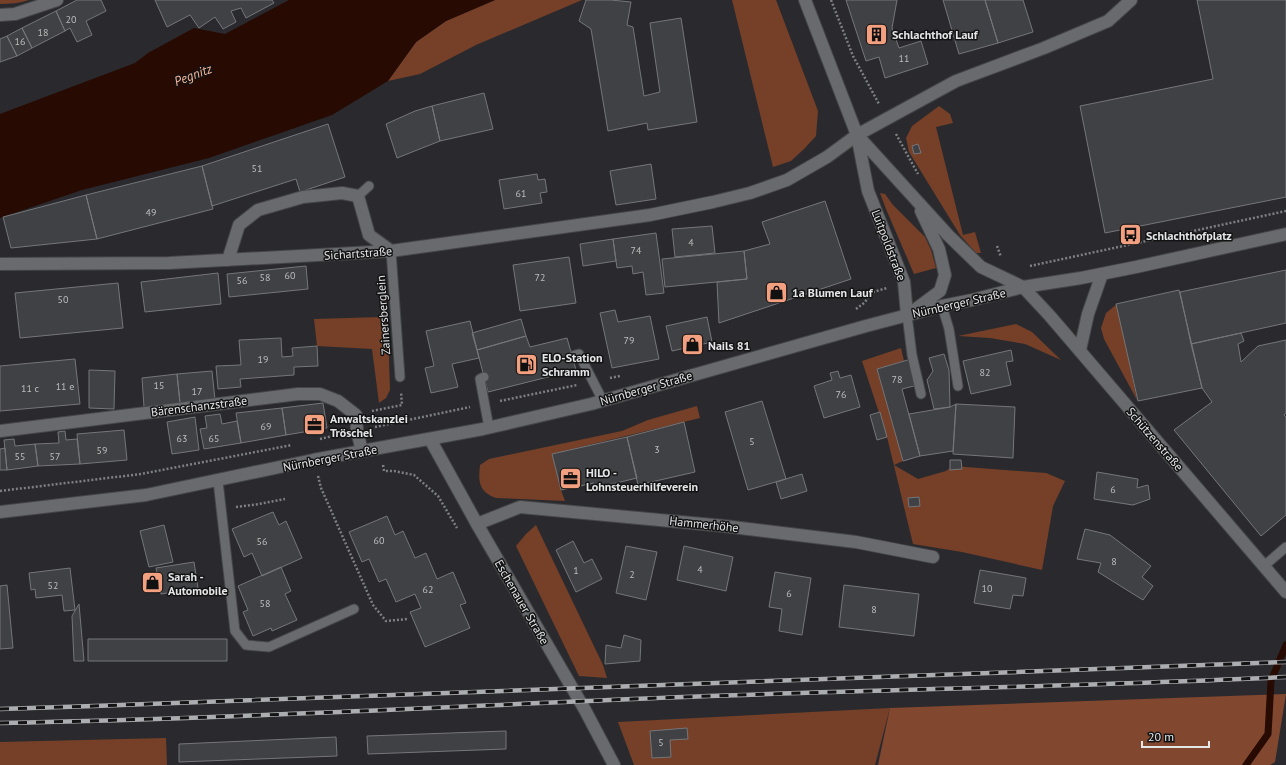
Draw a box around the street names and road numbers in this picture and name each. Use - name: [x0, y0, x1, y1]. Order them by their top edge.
- street label: Luitpoldstraße: [869, 207, 909, 283]
- street label: Sichartstraße: [323, 243, 393, 263]
- street label: Zainersberglein: [373, 275, 393, 355]
- street label: Nürnberger Straße: [911, 285, 1007, 321]
- street label: Nürnberger Straße: [598, 368, 694, 408]
- street label: Bärenschanzstraße: [150, 393, 248, 419]
- street label: Schützenstraße: [1123, 404, 1187, 474]
- street label: Nürnberger Straße: [282, 442, 378, 474]
- street label: Hammerhöhe: [669, 513, 739, 535]
- street label: Eschenauer Straße: [492, 557, 552, 647]

